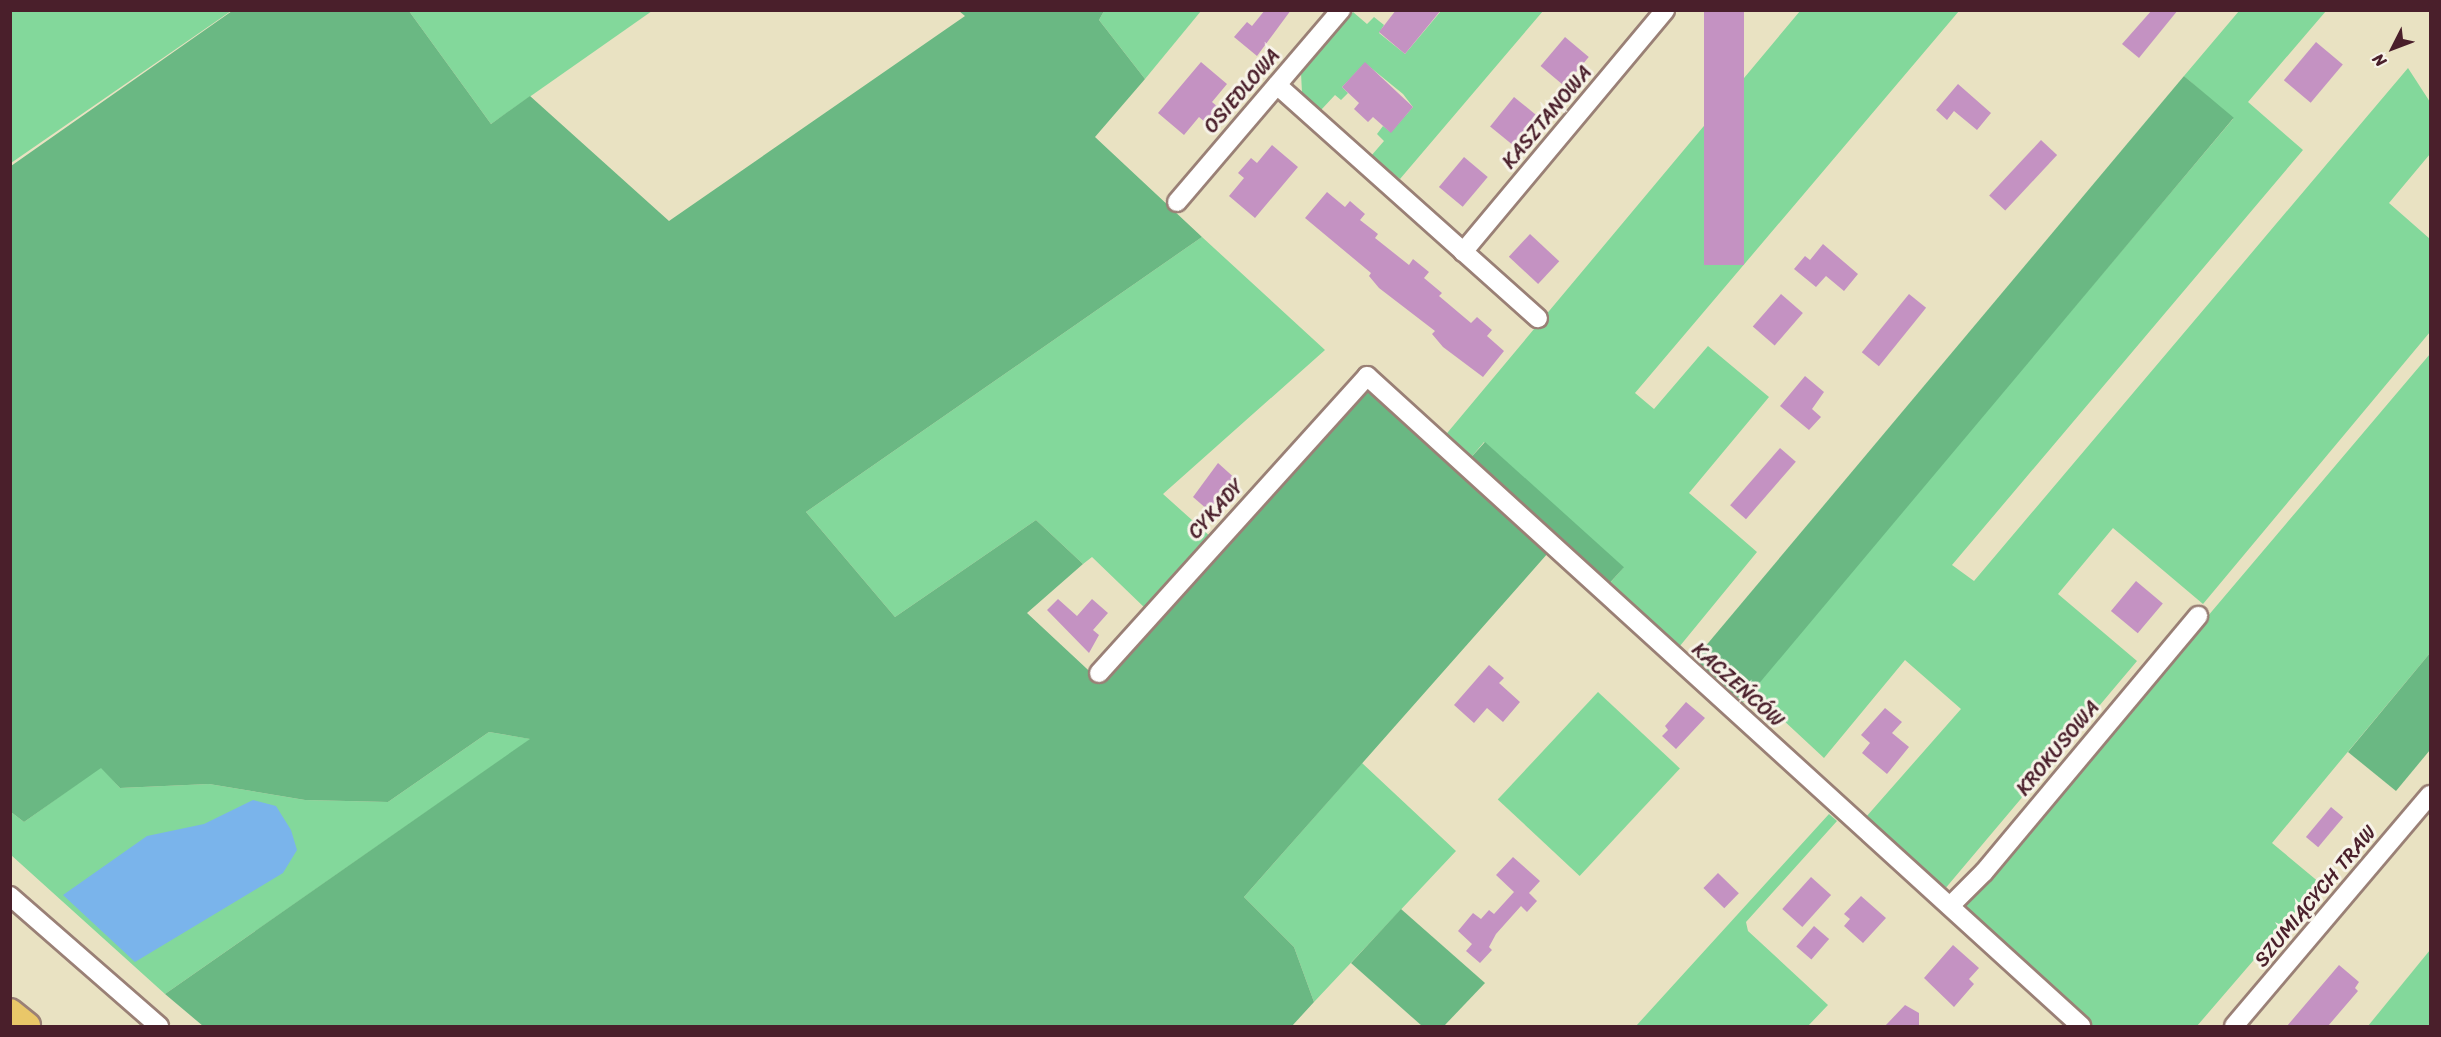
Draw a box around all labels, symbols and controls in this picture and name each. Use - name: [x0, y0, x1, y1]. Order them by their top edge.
- north arrow: [2363, 18, 2423, 78]
- street label: OSIEDLOWA: [1199, 44, 1285, 138]
- text: N: [2365, 47, 2394, 74]
- street label: KASZTANOWA: [1497, 61, 1597, 173]
- street label: CYKADY: [1183, 474, 1249, 544]
- street label: KACZEŃCÓW: [1687, 637, 1789, 733]
- street label: KROKUSOWA: [2011, 696, 2105, 800]
- street label: SZUMIĄCYCH TRAW: [2249, 820, 2381, 972]

